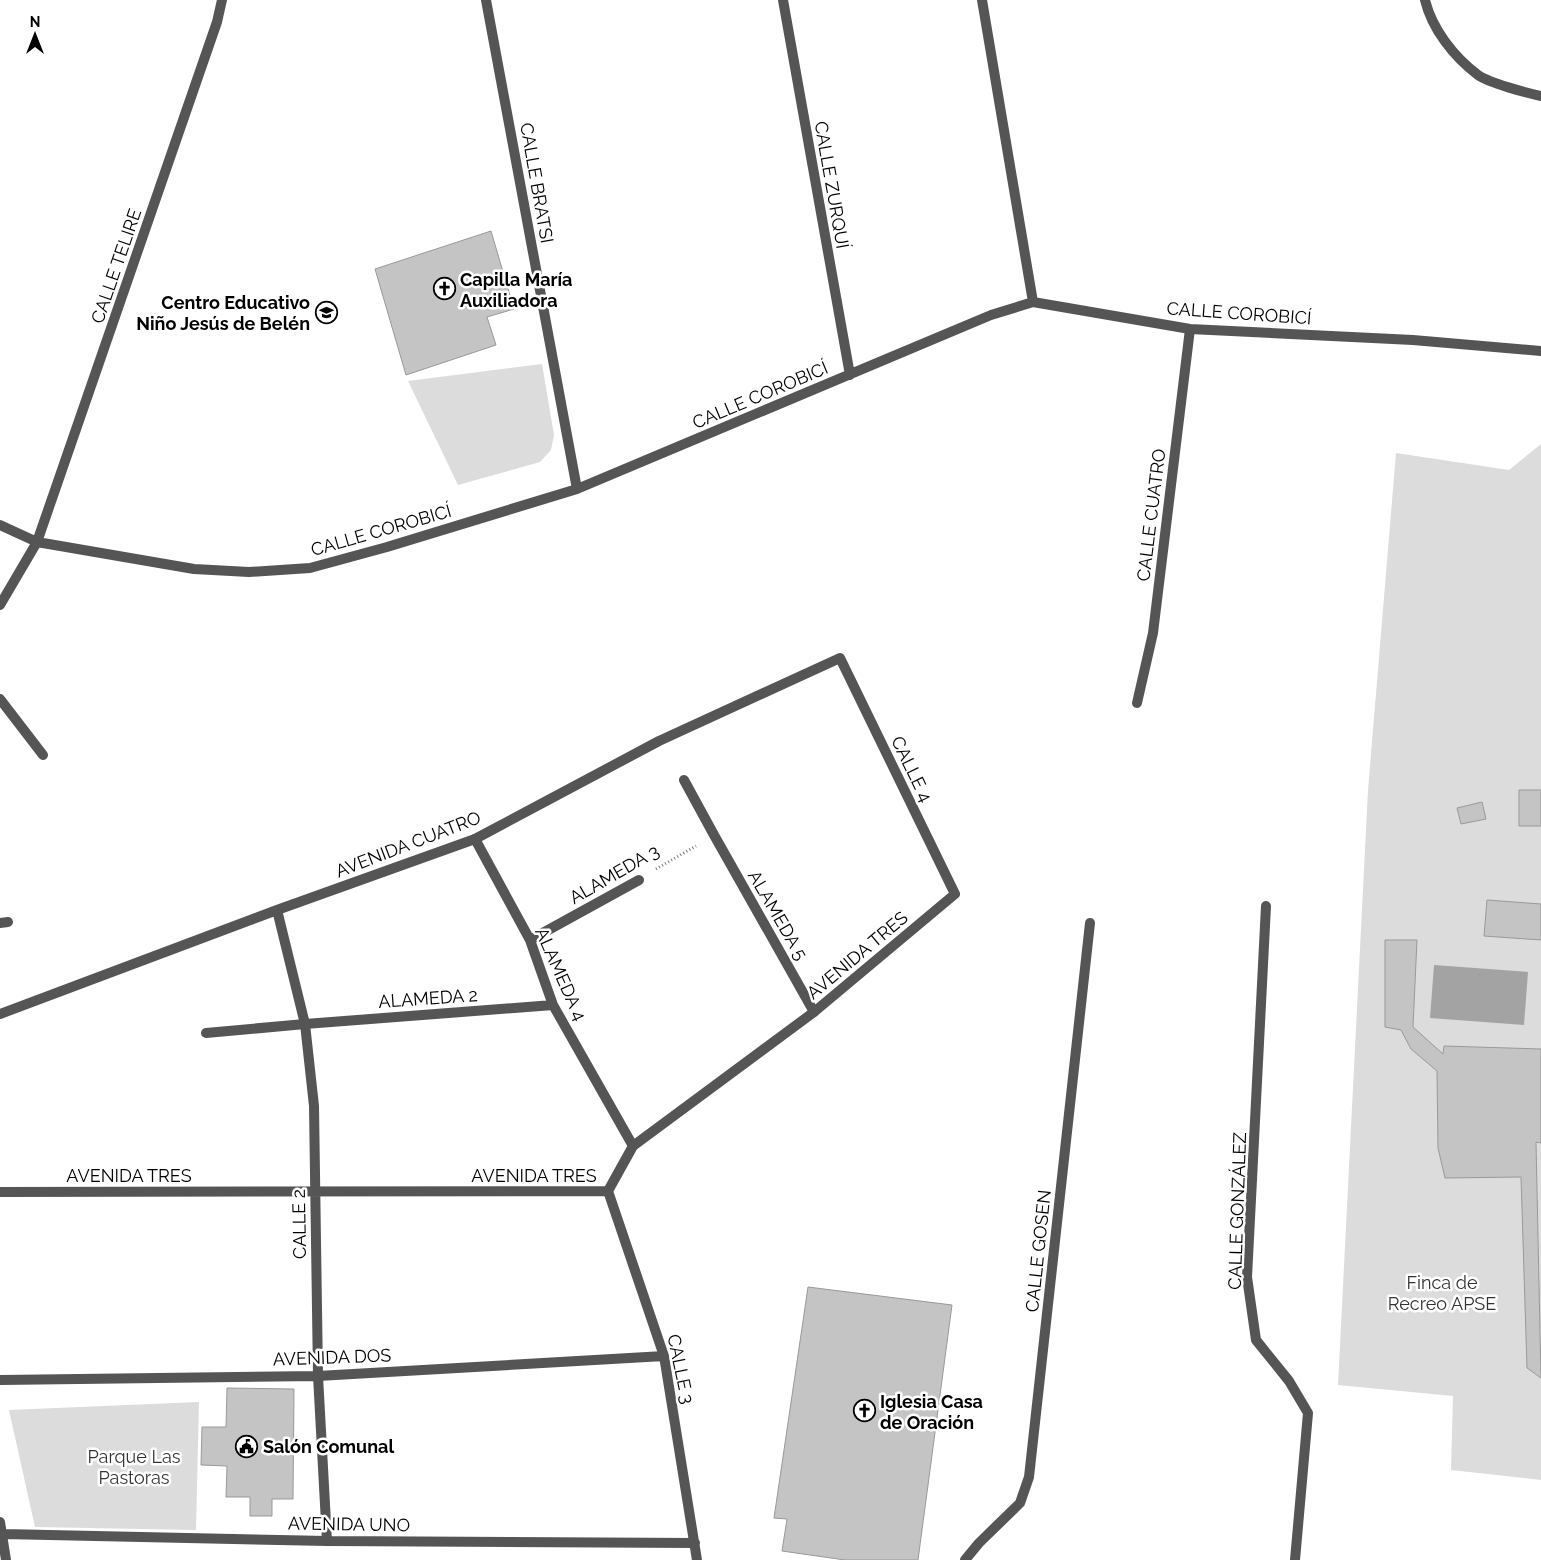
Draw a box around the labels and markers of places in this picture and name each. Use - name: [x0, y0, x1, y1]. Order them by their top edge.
- place label: Capilla María Auxiliadora: [460, 269, 572, 311]
- church icon: Capilla María Auxiliadora: [432, 277, 456, 301]
- place label: Centro Educativo Niño Jesús de Belén: [136, 292, 310, 334]
- school or university icon: Centro Educativo Niño Jesús de Belén: [314, 300, 338, 324]
- place label: Iglesia Casa de Oración: [880, 1391, 983, 1433]
- church icon: Iglesia Casa de Oración: [852, 1399, 876, 1423]
- public building icon: Salón Comunal: [235, 1434, 259, 1458]
- place label: Salón Comunal: [263, 1436, 394, 1457]

